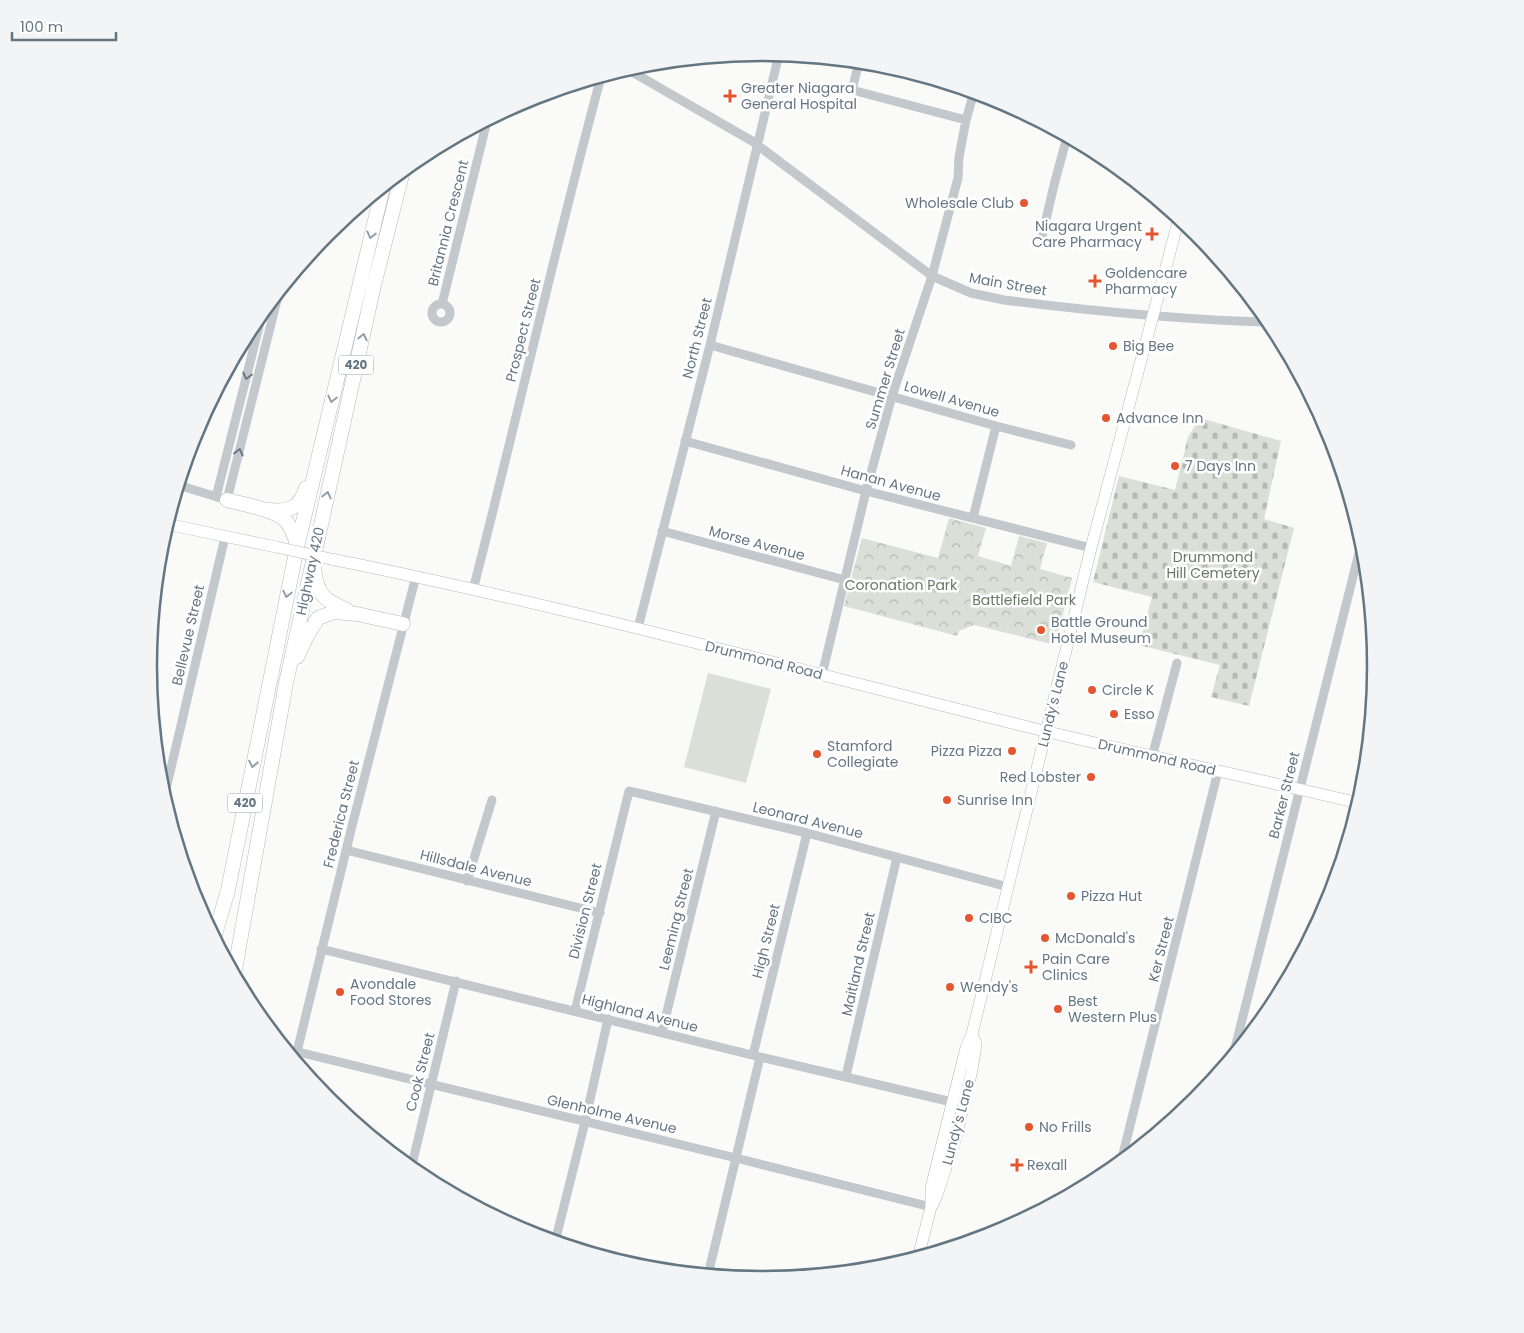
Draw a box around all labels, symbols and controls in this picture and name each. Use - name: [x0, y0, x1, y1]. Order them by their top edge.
- scale bar: [12, 10, 116, 42]
- text: 100 m: [20, 16, 63, 37]
- place label: Greater Niagara General Hospital: [741, 78, 857, 114]
- marker: Greater Niagara General Hospital: [723, 89, 737, 103]
- street label: Britannia Crescent: [423, 158, 473, 288]
- place label: Wholesale Club: [905, 193, 1014, 213]
- marker: Wholesale Club: [1018, 197, 1030, 209]
- place label: Niagara Urgent Care Pharmacy: [1032, 216, 1142, 252]
- marker: Niagara Urgent Care Pharmacy: [1146, 228, 1158, 240]
- one-way arrow: [366, 230, 377, 239]
- place label: Goldencare Pharmacy: [1105, 263, 1188, 299]
- street label: Main Street: [968, 267, 1048, 301]
- marker: Goldencare Pharmacy: [1089, 275, 1101, 287]
- street label: Prospect Street: [500, 276, 546, 384]
- street label: North Street: [677, 295, 717, 381]
- street label: Summer Street: [860, 326, 910, 432]
- one-way arrow: [357, 332, 368, 341]
- place label: Big Bee: [1123, 336, 1174, 356]
- marker: Big Bee: [1107, 340, 1119, 352]
- road number: 420: [338, 356, 374, 374]
- one-way arrow: [242, 371, 252, 379]
- street label: Lowell Avenue: [902, 376, 1002, 422]
- one-way arrow: [327, 395, 338, 404]
- place label: Advance Inn: [1116, 408, 1203, 428]
- marker: Advance Inn: [1100, 412, 1112, 424]
- one-way arrow: [233, 449, 243, 457]
- place label: 7 Days Inn: [1185, 456, 1256, 476]
- street label: Hanan Avenue: [839, 460, 944, 506]
- marker: 7 Days Inn: [1169, 460, 1181, 472]
- one-way arrow: [321, 491, 332, 500]
- street label: Morse Avenue: [707, 521, 807, 565]
- street label: Highway 420: [291, 525, 329, 617]
- park label: Drummond Hill Cemetery: [1166, 547, 1260, 583]
- park label: Coronation Park: [845, 575, 958, 595]
- street label: Bellevue Street: [167, 583, 209, 687]
- one-way arrow: [282, 590, 293, 599]
- park label: Battlefield Park: [972, 590, 1077, 610]
- place label: Battle Ground Hotel Museum: [1051, 612, 1151, 648]
- marker: Battle Ground Hotel Museum: [1035, 624, 1047, 636]
- street label: Drummond Road: [703, 636, 825, 684]
- street label: Lundy's Lane: [1033, 659, 1073, 749]
- place label: Circle K: [1102, 680, 1155, 700]
- marker: Circle K: [1086, 684, 1098, 696]
- place label: Esso: [1124, 704, 1155, 724]
- marker: Esso: [1108, 708, 1120, 720]
- street label: Drummond Road: [1096, 734, 1218, 780]
- place label: Stamford Collegiate: [827, 736, 899, 772]
- place label: Pizza Pizza: [931, 741, 1002, 761]
- marker: Pizza Pizza: [1006, 745, 1018, 757]
- marker: Stamford Collegiate: [811, 748, 823, 760]
- street label: Barker Street: [1264, 749, 1304, 841]
- street label: Frederica Street: [318, 758, 364, 870]
- one-way arrow: [248, 759, 258, 768]
- place label: Red Lobster: [1000, 767, 1081, 787]
- marker: Red Lobster: [1085, 771, 1097, 783]
- place label: Sunrise Inn: [957, 790, 1033, 810]
- road number: 420: [228, 794, 262, 812]
- marker: Sunrise Inn: [941, 794, 953, 806]
- street label: Leonard Avenue: [751, 797, 866, 843]
- street label: Hillsdale Avenue: [418, 844, 534, 892]
- street label: Division Street: [563, 861, 607, 961]
- street label: Leeming Street: [654, 866, 698, 972]
- place label: Pizza Hut: [1081, 886, 1142, 906]
- marker: Pizza Hut: [1065, 890, 1077, 902]
- street label: High Street: [747, 902, 785, 980]
- place label: CIBC: [979, 908, 1013, 928]
- street label: Maitland Street: [836, 910, 880, 1018]
- marker: CIBC: [963, 912, 975, 924]
- street label: Ker Street: [1143, 914, 1179, 984]
- place label: McDonald's: [1055, 928, 1135, 948]
- marker: McDonald's: [1039, 932, 1051, 944]
- place label: Pain Care Clinics: [1042, 949, 1110, 985]
- marker: Pain Care Clinics: [1024, 960, 1038, 974]
- place label: Avondale Food Stores: [350, 974, 432, 1010]
- place label: Wendy's: [960, 977, 1018, 997]
- marker: Wendy's: [944, 981, 956, 993]
- marker: Avondale Food Stores: [334, 986, 346, 998]
- street label: Highland Avenue: [580, 989, 701, 1037]
- place label: Best Western Plus: [1068, 991, 1157, 1027]
- marker: Best Western Plus: [1052, 1003, 1064, 1015]
- street label: Cook Street: [401, 1030, 439, 1114]
- street label: Lundy's Lane: [937, 1077, 979, 1167]
- street label: Glenholme Avenue: [545, 1089, 679, 1139]
- place label: No Frills: [1039, 1117, 1091, 1137]
- marker: No Frills: [1023, 1121, 1035, 1133]
- place label: Rexall: [1027, 1155, 1067, 1175]
- marker: Rexall: [1011, 1159, 1023, 1171]

